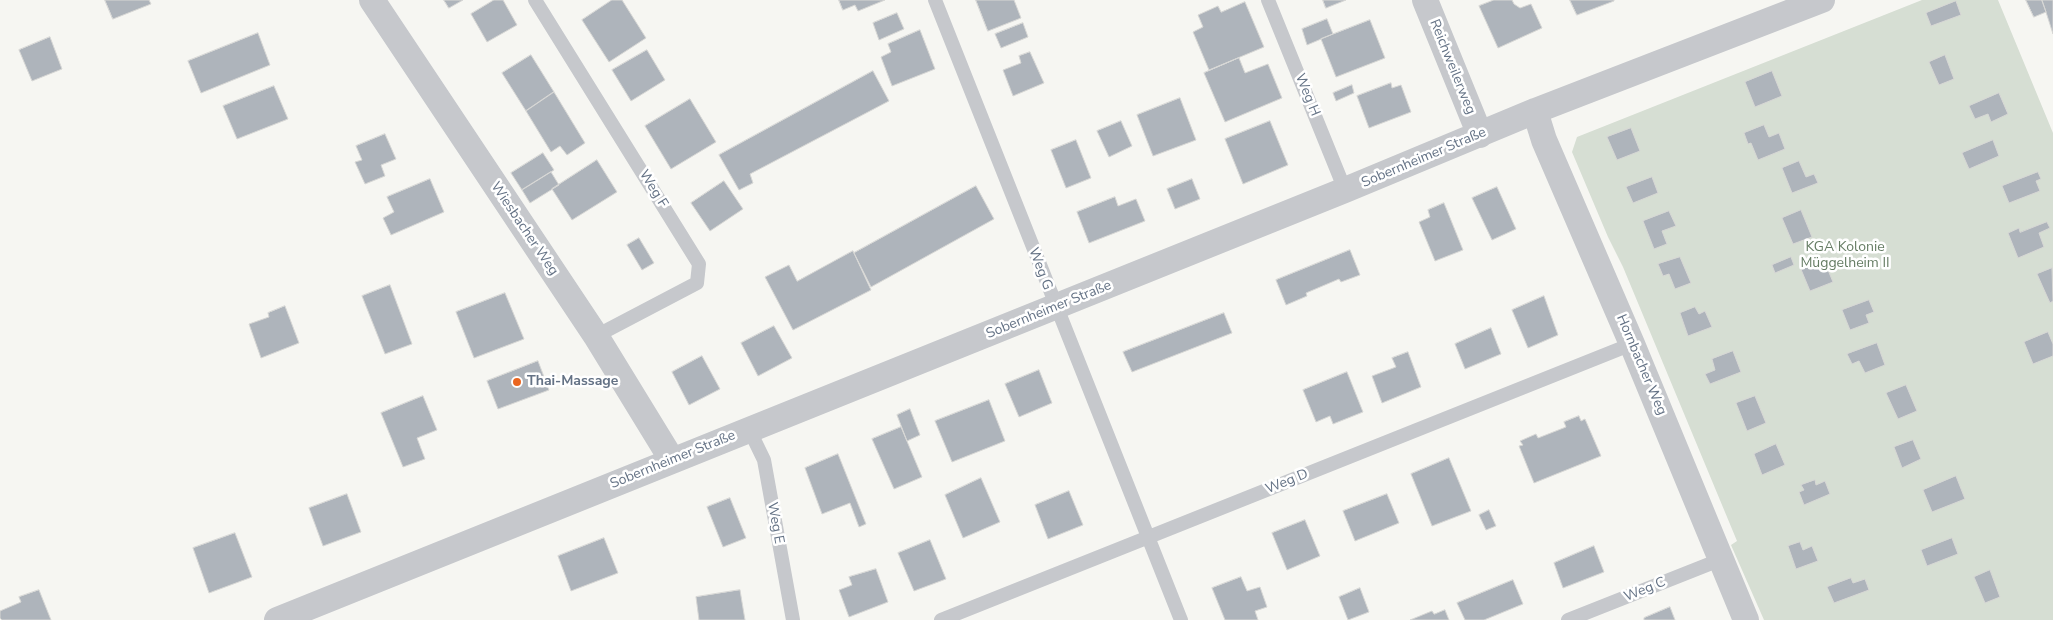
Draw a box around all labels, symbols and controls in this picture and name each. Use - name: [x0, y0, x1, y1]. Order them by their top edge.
- street label: Reichweilerweg: [1425, 17, 1479, 117]
- street label: Weg H: [1291, 71, 1323, 119]
- street label: Sobernheimer Straße: [1359, 124, 1489, 192]
- street label: Weg F: [635, 167, 671, 211]
- street label: Wiesbacher Weg: [487, 179, 561, 279]
- park label: KGA Kolonie Müggelheim II: [1800, 240, 1890, 272]
- street label: Weg G: [1024, 245, 1056, 293]
- street label: Sobernheimer Straße: [984, 277, 1114, 343]
- street label: Hornbacher Weg: [1612, 312, 1670, 418]
- place label: Thai-Massage: [527, 374, 618, 390]
- marker: Thai-Massage: [511, 376, 523, 388]
- street label: Sobernheimer Straße: [608, 427, 738, 493]
- street label: Weg D: [1263, 466, 1311, 498]
- street label: Weg E: [763, 501, 787, 545]
- street label: Weg C: [1622, 574, 1668, 606]

